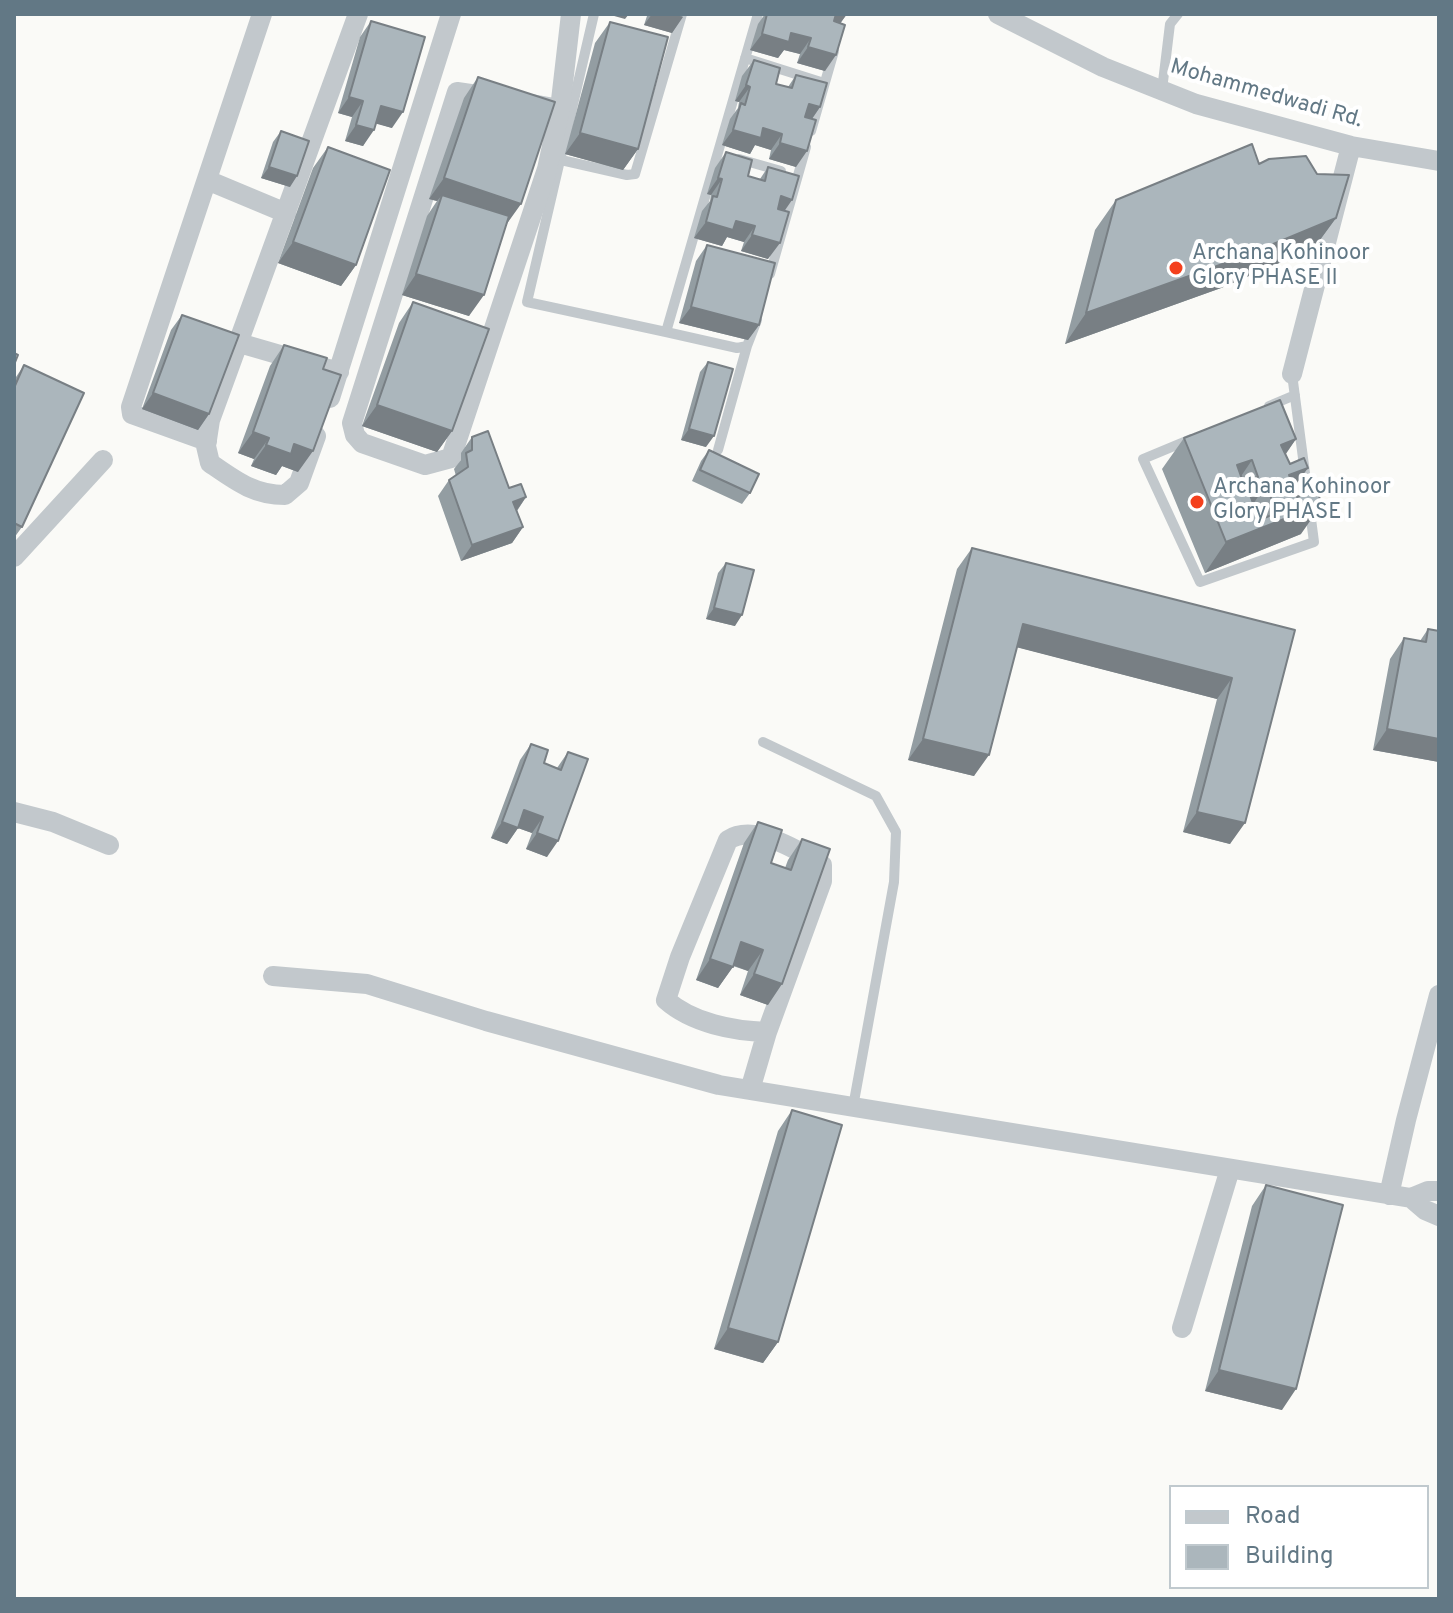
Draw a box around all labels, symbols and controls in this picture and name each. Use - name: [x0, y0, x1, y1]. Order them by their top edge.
- street label: Mohammedwadi Rd.: [1167, 55, 1365, 135]
- place label: Archana Kohinoor Glory PHASE II: [1192, 242, 1370, 294]
- marker: Archana Kohinoor Glory PHASE II: [1167, 259, 1185, 277]
- place label: Archana Kohinoor Glory PHASE I: [1213, 476, 1391, 528]
- marker: Archana Kohinoor Glory PHASE I: [1188, 493, 1206, 511]
- legend: [1169, 1485, 1429, 1589]
- text: Road: [1245, 1502, 1301, 1532]
- text: Building: [1245, 1542, 1334, 1572]

